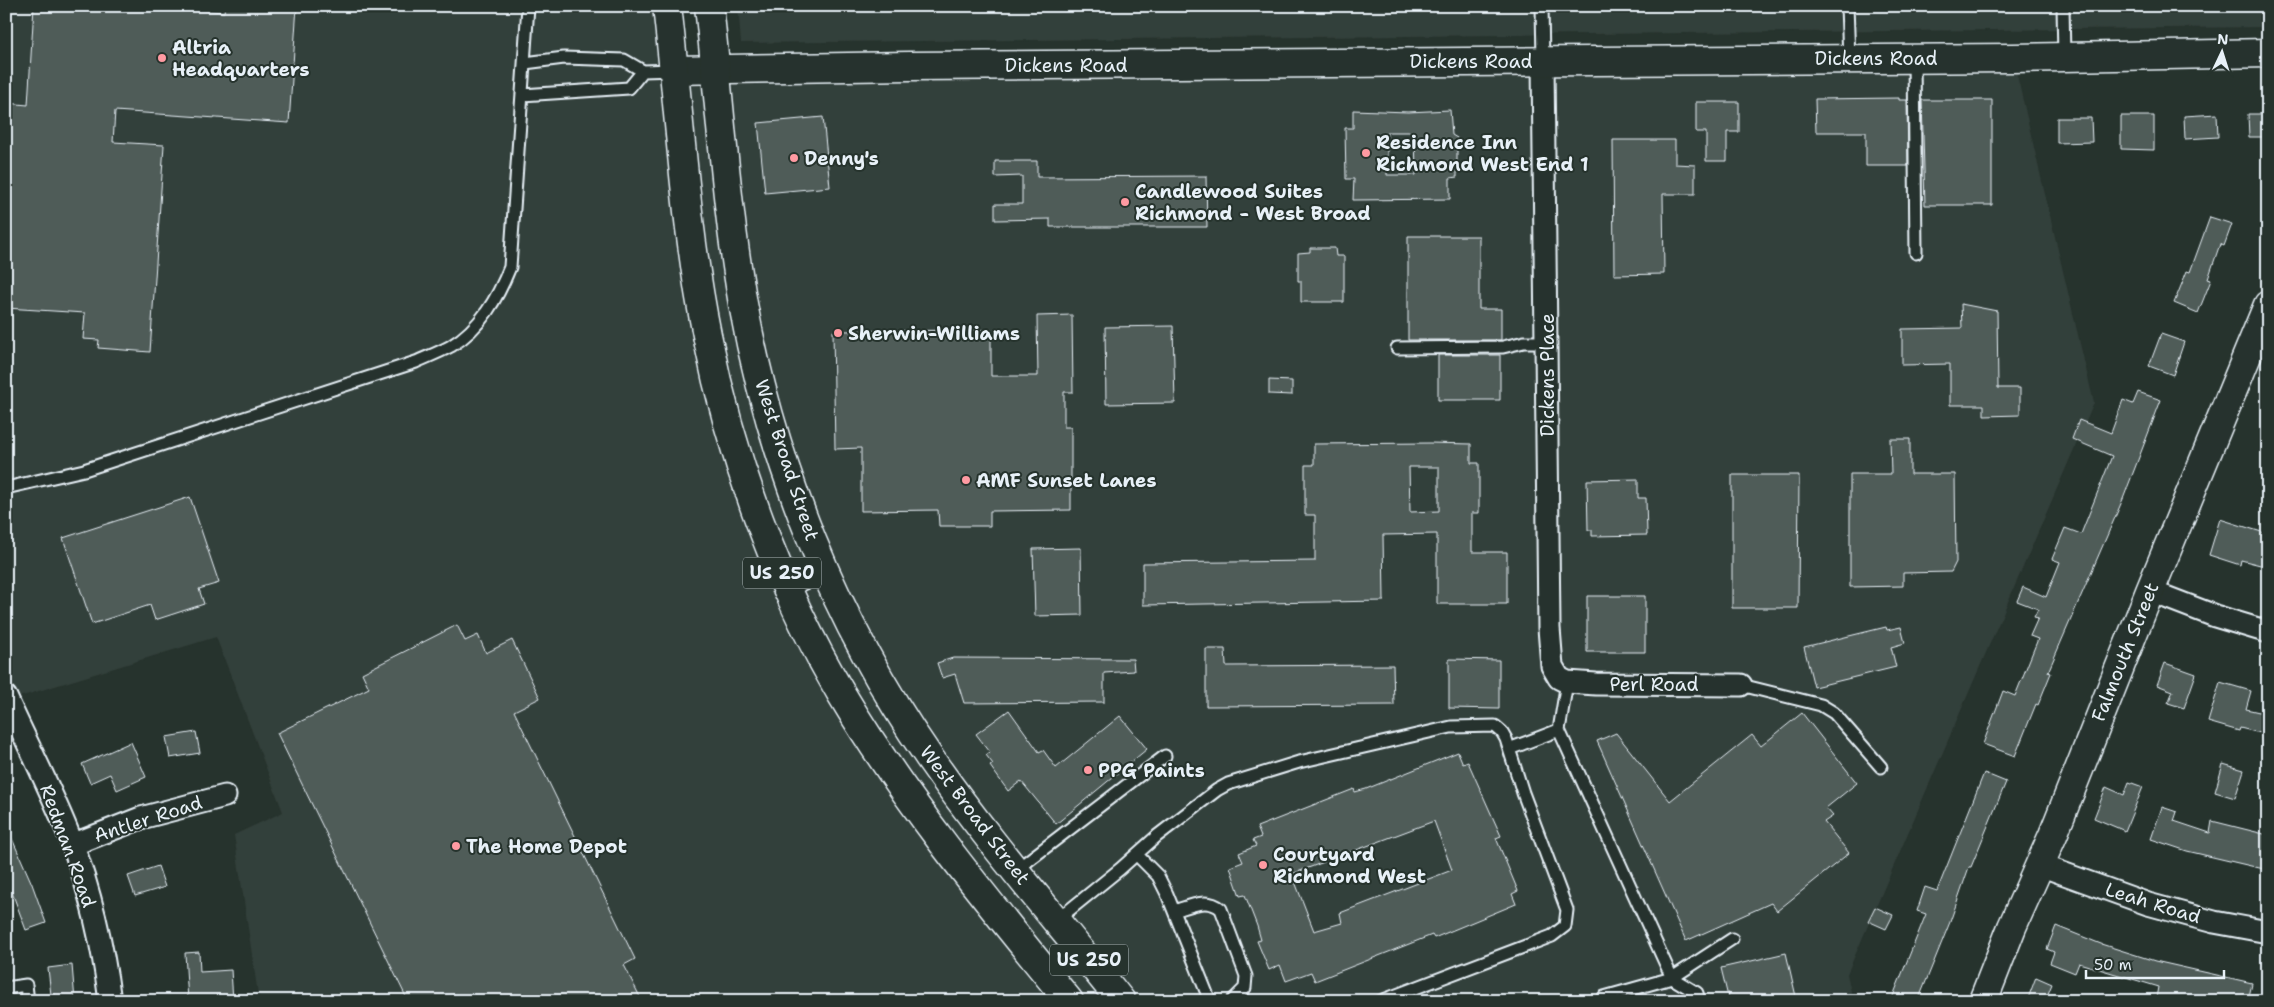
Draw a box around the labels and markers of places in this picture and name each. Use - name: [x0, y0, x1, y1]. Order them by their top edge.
- place label: Altria Headquarters: [172, 35, 309, 82]
- marker: Altria Headquarters: [156, 52, 168, 64]
- place label: Residence Inn Richmond West End 1: [1376, 130, 1589, 177]
- place label: Denny's: [804, 146, 879, 171]
- marker: Residence Inn Richmond West End 1: [1360, 147, 1372, 159]
- marker: Denny's: [788, 152, 800, 164]
- place label: Candlewood Suites Richmond - West Broad: [1135, 179, 1371, 226]
- marker: Candlewood Suites Richmond - West Broad: [1119, 196, 1131, 208]
- place label: Sherwin-Williams: [848, 321, 1020, 346]
- marker: Sherwin-Williams: [832, 327, 844, 339]
- place label: AMF Sunset Lanes: [976, 468, 1157, 493]
- marker: AMF Sunset Lanes: [960, 474, 972, 486]
- place label: PPG Paints: [1098, 758, 1205, 783]
- marker: PPG Paints: [1082, 764, 1094, 776]
- place label: The Home Depot: [466, 834, 627, 859]
- marker: The Home Depot: [450, 840, 462, 852]
- place label: Courtyard Richmond West: [1273, 842, 1426, 889]
- marker: Courtyard Richmond West: [1257, 859, 1269, 871]

